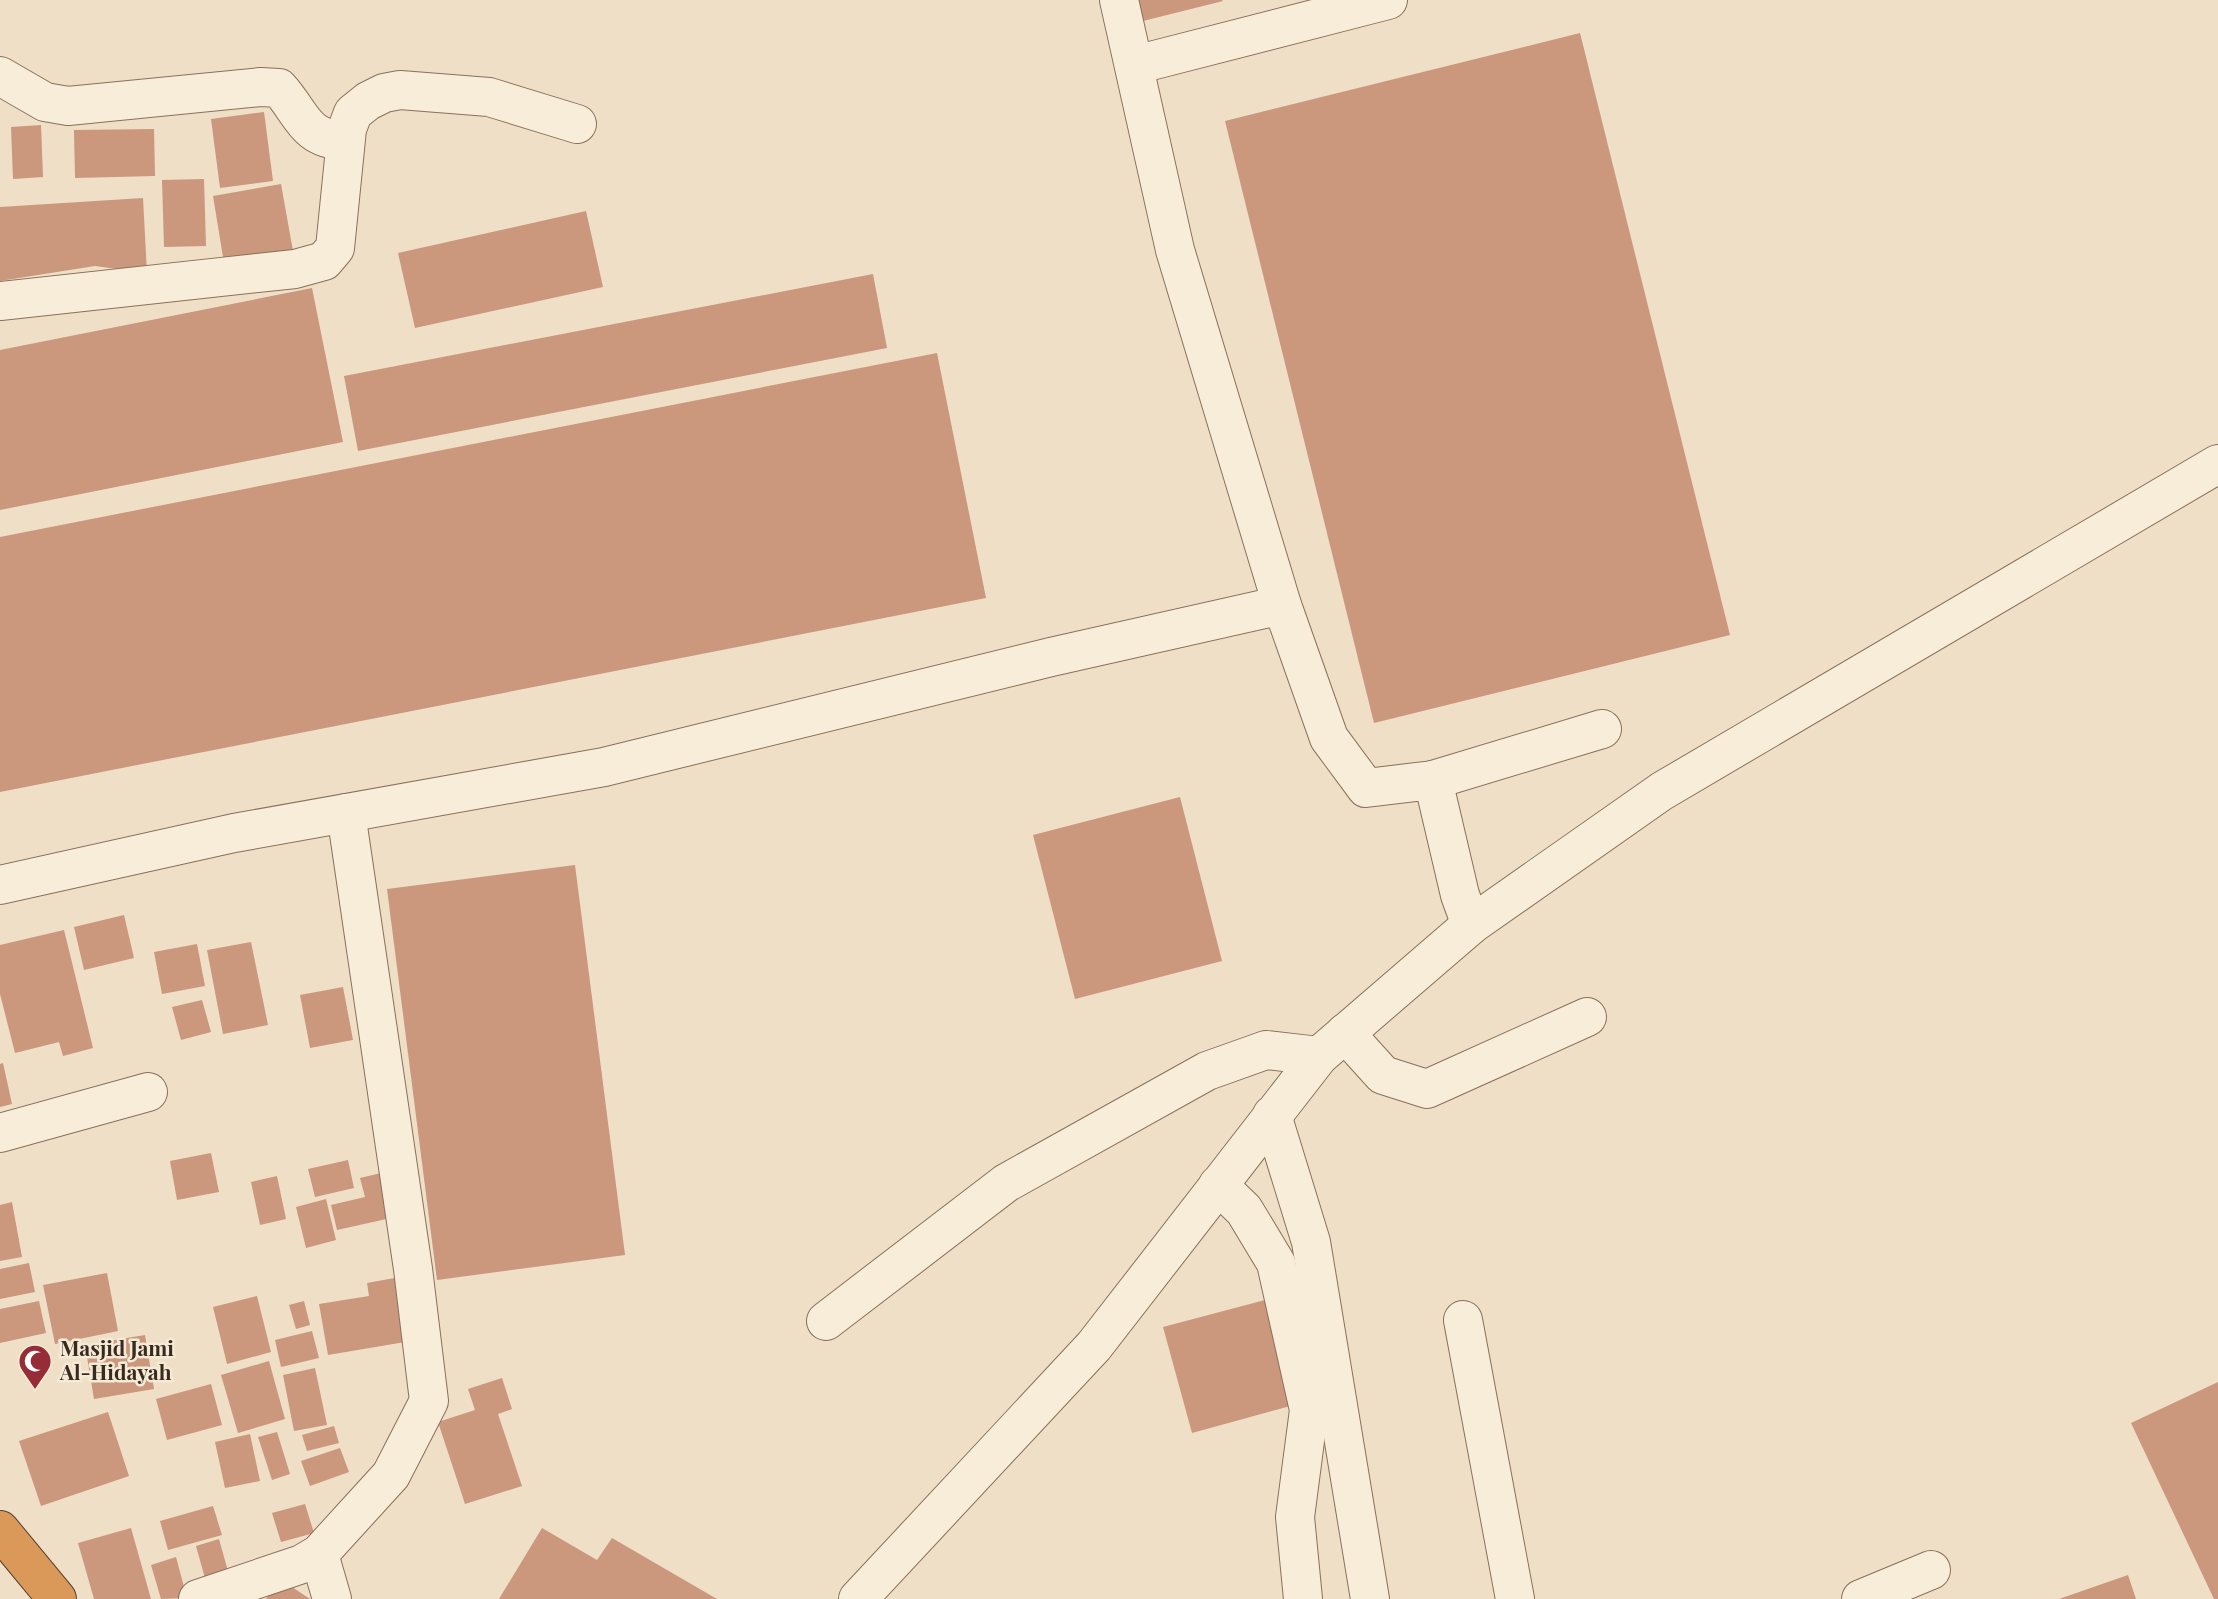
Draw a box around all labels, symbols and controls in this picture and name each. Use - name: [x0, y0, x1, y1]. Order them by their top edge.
- place label: Masjid Jami Al-Hidayah: [59, 1333, 174, 1385]
- mosque icon: Masjid Jami Al-Hidayah: [16, 1342, 54, 1391]

